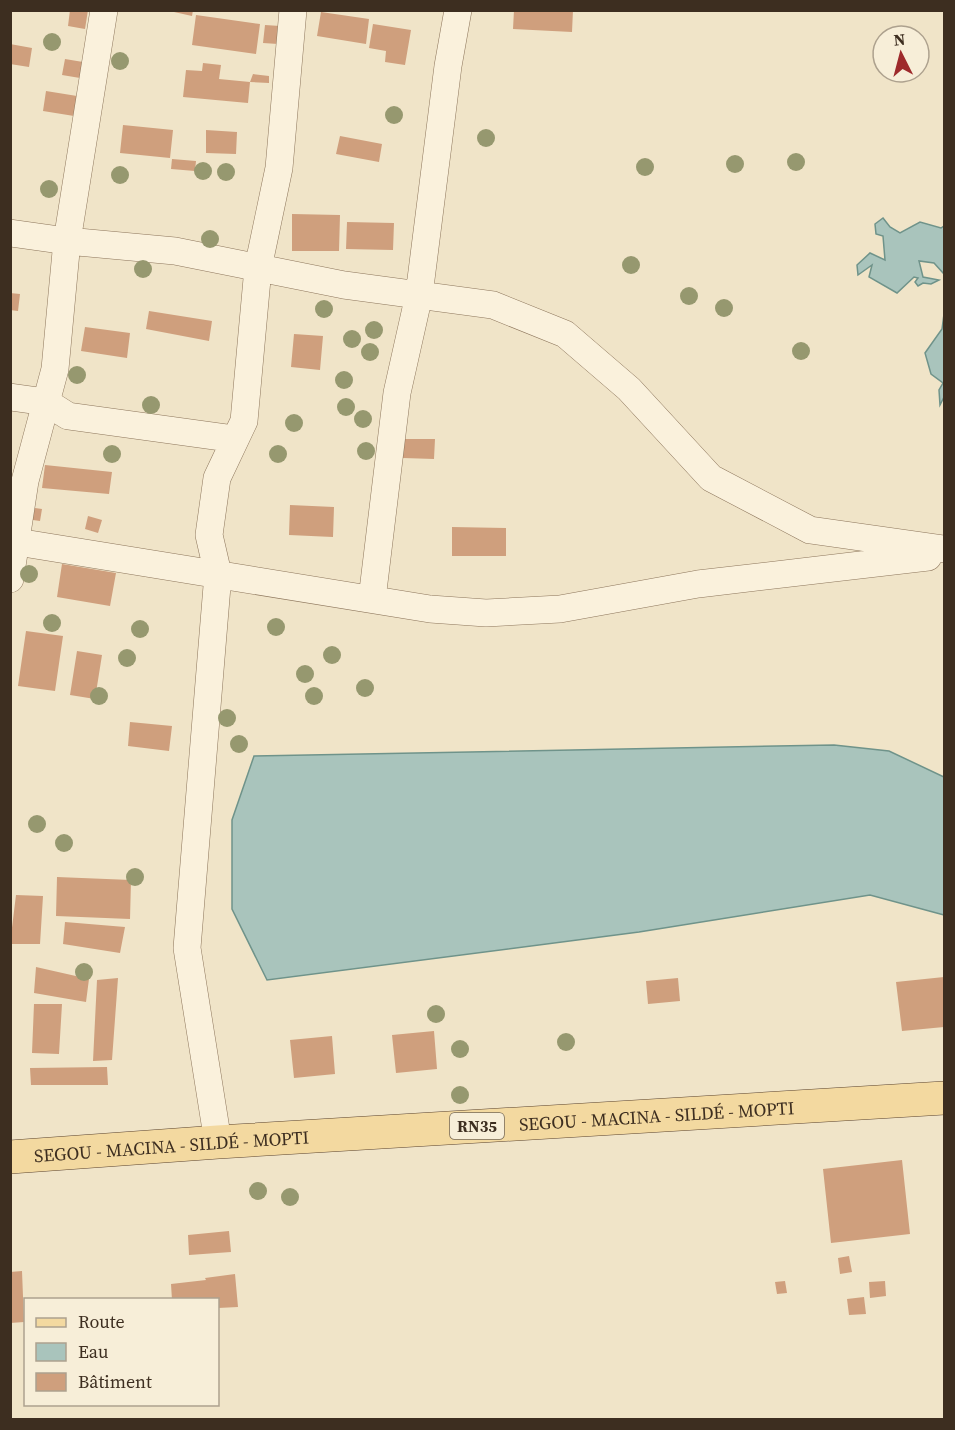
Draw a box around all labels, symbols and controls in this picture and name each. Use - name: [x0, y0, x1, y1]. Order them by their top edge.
- north arrow: [871, 24, 931, 84]
- text: N: [892, 27, 907, 51]
- street label: SEGOU - MACINA - SILDÉ - MOPTI: [518, 1095, 795, 1136]
- road number: RN35: [450, 1113, 504, 1139]
- street label: SEGOU - MACINA - SILDÉ - MOPTI: [33, 1124, 310, 1168]
- legend: [24, 1298, 219, 1406]
- text: Route: [78, 1309, 125, 1334]
- text: Eau: [78, 1339, 109, 1364]
- text: Bâtiment: [78, 1369, 152, 1394]

